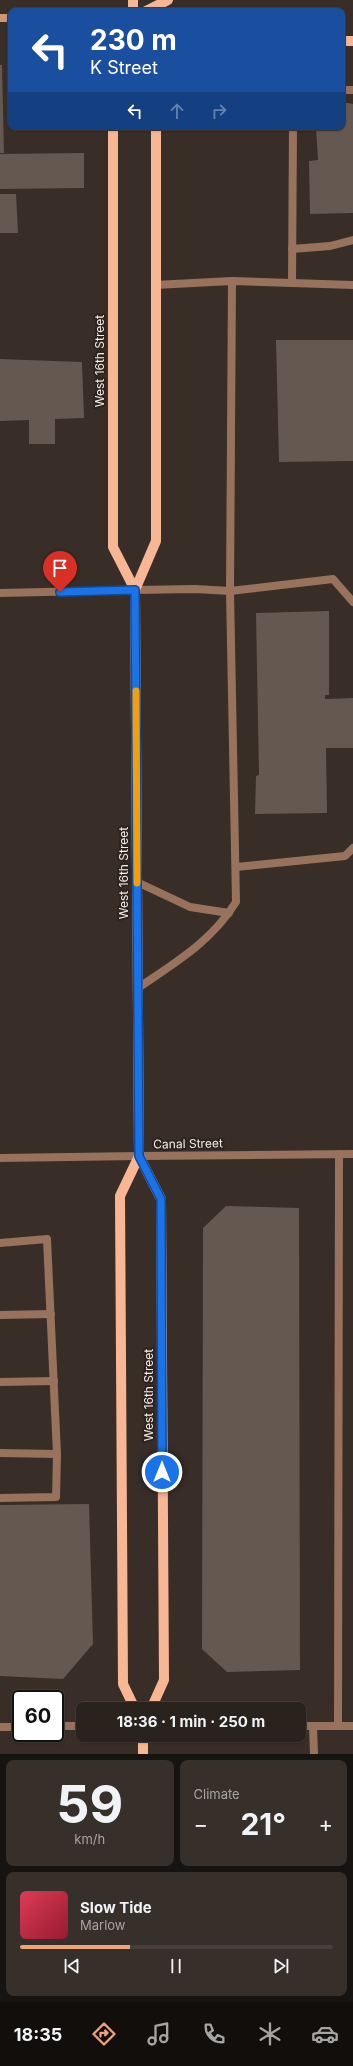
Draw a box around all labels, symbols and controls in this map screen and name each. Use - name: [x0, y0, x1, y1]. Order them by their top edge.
- text: 230 m: [90, 23, 177, 57]
- icon: left: [24, 24, 76, 76]
- text: K Street: [90, 57, 158, 78]
- icon: left: [124, 100, 146, 122]
- icon: ahead: [166, 100, 188, 122]
- icon: right: [208, 100, 230, 122]
- street label: West 16th Street: [92, 315, 107, 407]
- pin: [43, 551, 77, 592]
- icon: arrive: [49, 557, 71, 579]
- street label: West 16th Street: [116, 827, 131, 919]
- street label: Canal Street: [153, 1135, 223, 1152]
- street label: West 16th Street: [141, 1349, 156, 1441]
- position arrow: [141, 1451, 183, 1493]
- speed limit sign: 60: [12, 1690, 64, 1742]
- text: 18:36 · 1 min · 250 m: [117, 1712, 265, 1731]
- text: 59: [56, 1773, 123, 1836]
- text: Climate: [194, 1786, 240, 1802]
- text: 21°: [240, 1806, 286, 1842]
- text: −: [194, 1811, 208, 1837]
- text: +: [318, 1811, 333, 1837]
- text: km/h: [74, 1831, 105, 1847]
- text: Slow Tide: [80, 1898, 152, 1917]
- text: Marlow: [80, 1917, 126, 1933]
- icon: previous: [61, 1955, 83, 1977]
- icon: pause: [165, 1955, 187, 1977]
- icon: next: [270, 1955, 292, 1977]
- icon: directions: [90, 2020, 118, 2048]
- icon: music: [145, 2020, 173, 2048]
- icon: phone: [200, 2020, 228, 2048]
- icon: climate: [256, 2020, 284, 2048]
- icon: car: [311, 2020, 339, 2048]
- text: 18:35: [14, 2024, 62, 2045]

